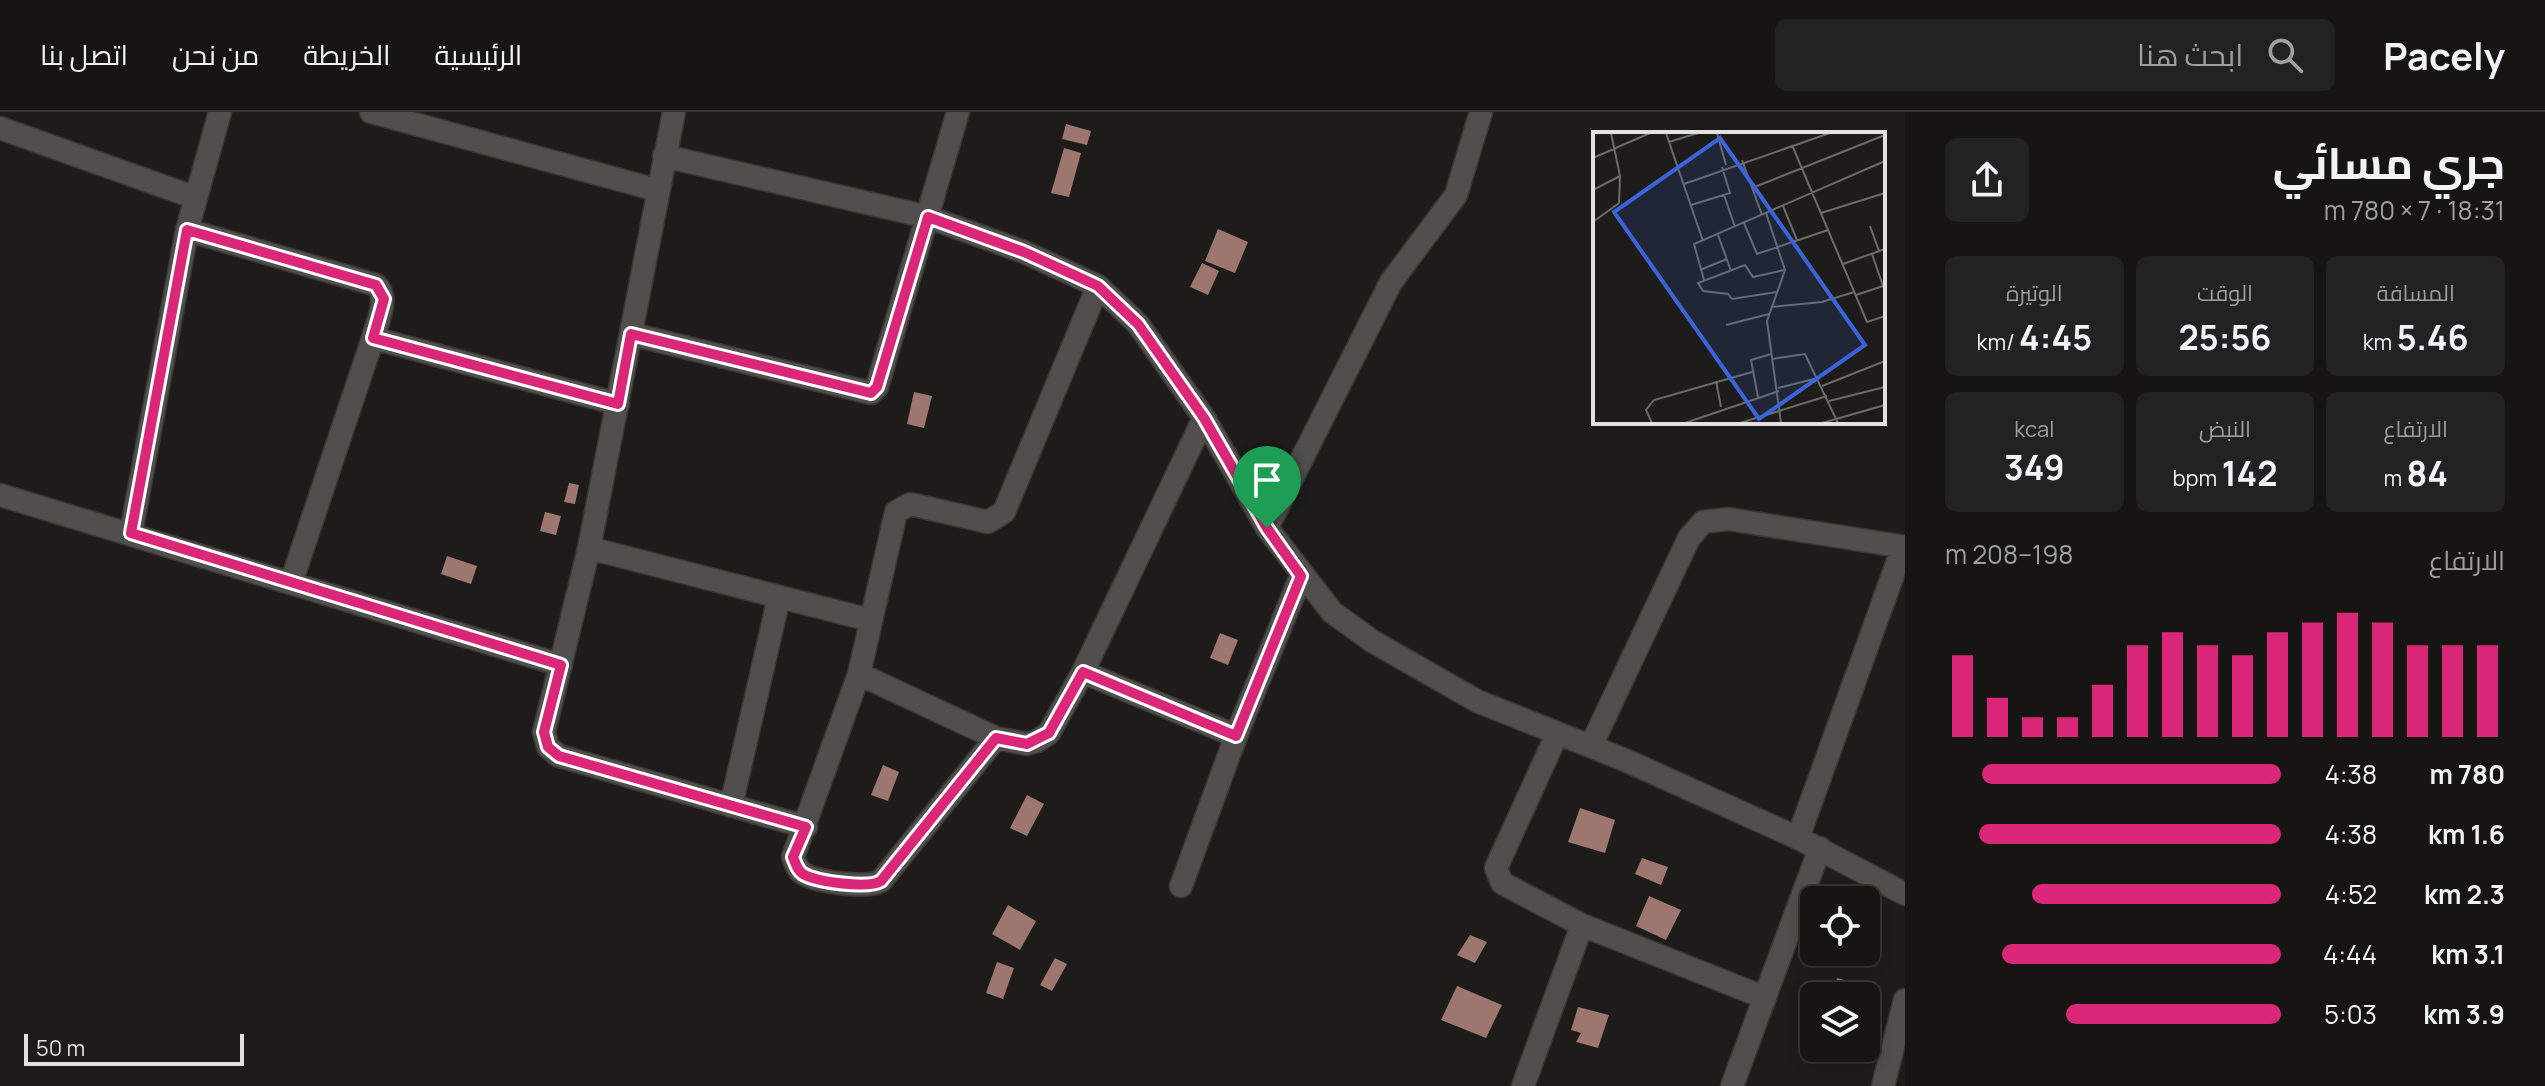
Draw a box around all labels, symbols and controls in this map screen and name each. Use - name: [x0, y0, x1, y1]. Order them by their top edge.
- search box: [1775, 19, 2335, 91]
- text: Pacely: [2383, 29, 2505, 81]
- icon: search: [2263, 33, 2307, 77]
- text: ابحث هنا: [2137, 34, 2243, 75]
- text: اتصل بنا: [40, 35, 128, 73]
- text: من نحن: [172, 35, 259, 73]
- text: الخريطة: [303, 35, 391, 73]
- text: الرئيسية: [435, 35, 522, 73]
- inset map: [1593, 132, 1885, 424]
- text: جري مسائي: [2273, 132, 2505, 192]
- button: share: [1945, 138, 2029, 222]
- text: 18:31 · 7 × 780 m: [2324, 192, 2505, 228]
- text: الوتيرة: [2006, 278, 2063, 308]
- text: الوقت: [2197, 278, 2253, 308]
- text: المسافة: [2377, 278, 2455, 308]
- text: 4:45: [2019, 314, 2092, 360]
- text: 25:56: [2179, 314, 2271, 360]
- text: 5.46: [2397, 314, 2469, 360]
- text: /km: [1977, 327, 2019, 357]
- text: km: [2363, 327, 2397, 357]
- text: kcal: [2014, 414, 2054, 444]
- text: النبض: [2199, 414, 2251, 444]
- text: الارتفاع: [2383, 414, 2448, 444]
- text: 349: [2004, 444, 2065, 490]
- pin: [1233, 446, 1301, 528]
- text: 142: [2222, 450, 2277, 496]
- text: 84: [2406, 450, 2448, 496]
- icon: arrive: [1245, 458, 1289, 502]
- text: bpm: [2173, 463, 2222, 493]
- text: m: [2383, 463, 2406, 493]
- text: 198–208 m: [1945, 536, 2073, 572]
- text: الارتفاع: [2429, 542, 2505, 578]
- text: 4:38: [2324, 756, 2377, 792]
- text: 780 m: [2430, 756, 2505, 792]
- text: 4:38: [2324, 816, 2377, 852]
- text: 1.6 km: [2428, 816, 2505, 852]
- text: 4:52: [2325, 876, 2377, 912]
- text: 2.3 km: [2424, 876, 2505, 912]
- map controls: [1800, 886, 1880, 1062]
- button: locate: [1800, 886, 1880, 966]
- text: 4:44: [2323, 936, 2377, 972]
- text: 3.1 km: [2431, 936, 2505, 972]
- button: layers: [1800, 982, 1880, 1062]
- text: 5:03: [2324, 996, 2377, 1032]
- text: 3.9 km: [2423, 996, 2505, 1032]
- scale bar: [24, 1030, 244, 1066]
- text: 50 m: [36, 1033, 85, 1063]

